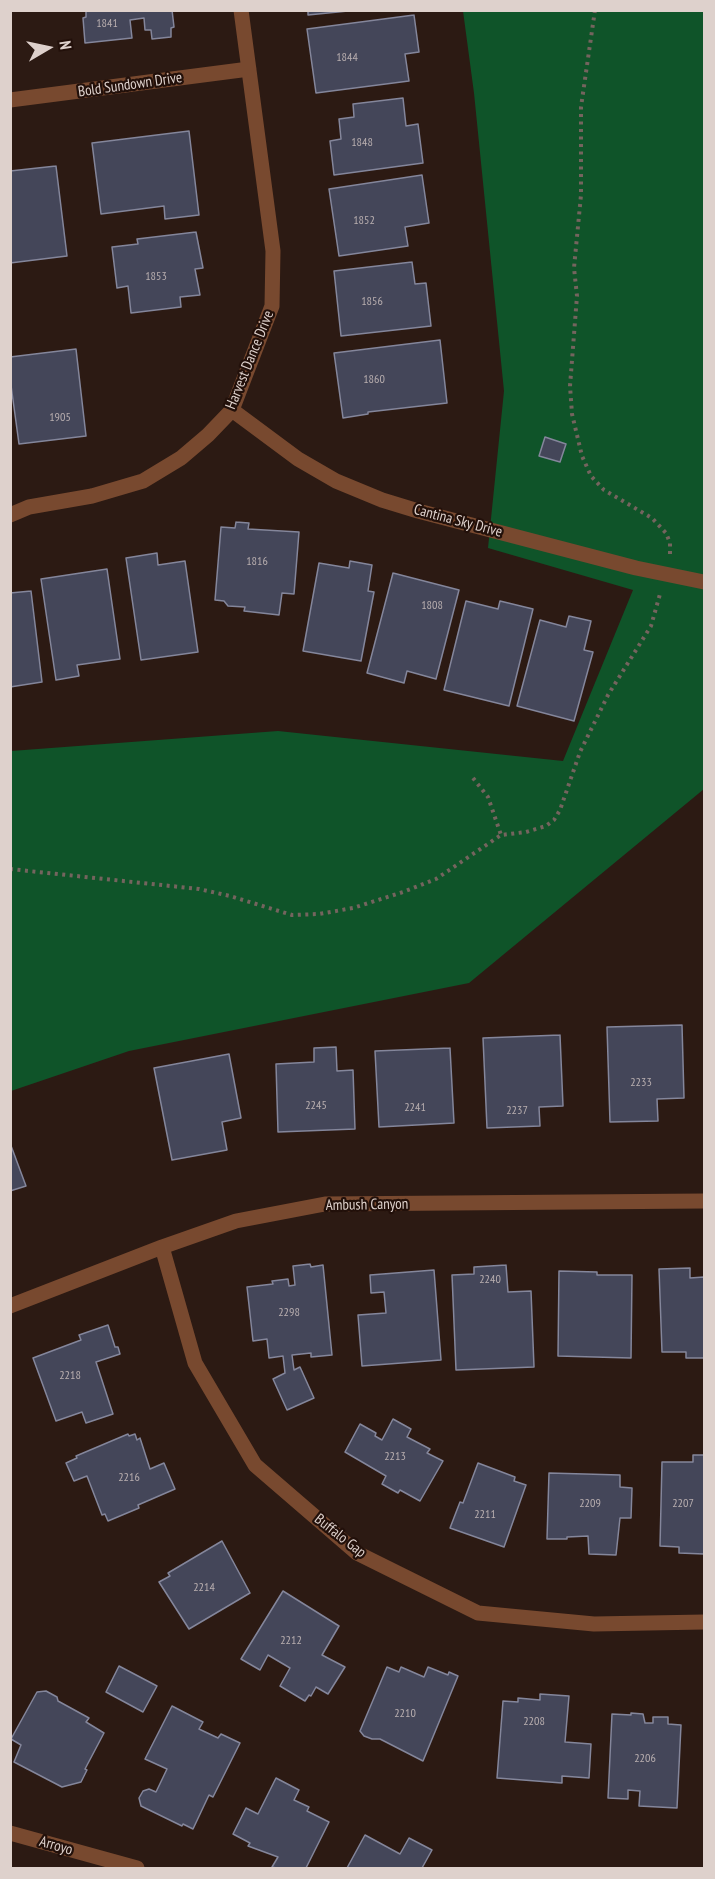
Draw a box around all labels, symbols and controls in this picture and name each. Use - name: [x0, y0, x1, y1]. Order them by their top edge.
- house number: 1841: [96, 17, 118, 31]
- north arrow: [18, 18, 78, 78]
- text: N: [55, 39, 76, 51]
- house number: 1844: [336, 51, 358, 65]
- street label: Bold Sundown Drive: [77, 69, 183, 101]
- house number: 1848: [351, 136, 373, 150]
- house number: 1852: [353, 214, 375, 228]
- house number: 1853: [145, 270, 167, 284]
- house number: 1856: [361, 295, 383, 309]
- street label: Harvest Dance Drive: [222, 308, 278, 412]
- house number: 1860: [363, 373, 385, 387]
- house number: 1905: [49, 411, 71, 425]
- street label: Cantina Sky Drive: [412, 501, 504, 541]
- house number: 1816: [246, 555, 268, 569]
- house number: 1808: [421, 599, 443, 613]
- house number: 2233: [630, 1076, 652, 1090]
- house number: 2245: [305, 1099, 327, 1113]
- house number: 2241: [404, 1101, 426, 1115]
- house number: 2237: [506, 1104, 528, 1118]
- street label: Ambush Canyon: [326, 1195, 408, 1215]
- house number: 2240: [479, 1273, 501, 1287]
- house number: 2298: [278, 1306, 300, 1320]
- house number: 2218: [59, 1369, 81, 1383]
- house number: 2213: [384, 1450, 406, 1464]
- house number: 2216: [118, 1471, 140, 1485]
- house number: 2209: [579, 1497, 601, 1511]
- house number: 2207: [672, 1497, 694, 1511]
- house number: 2211: [474, 1508, 496, 1522]
- street label: Buffalo Gap: [311, 1510, 369, 1562]
- house number: 2214: [193, 1581, 215, 1595]
- house number: 2212: [280, 1634, 302, 1648]
- house number: 2210: [394, 1707, 416, 1721]
- house number: 2208: [523, 1715, 545, 1729]
- house number: 2206: [634, 1752, 656, 1766]
- street label: Arroyo: [37, 1833, 75, 1859]

